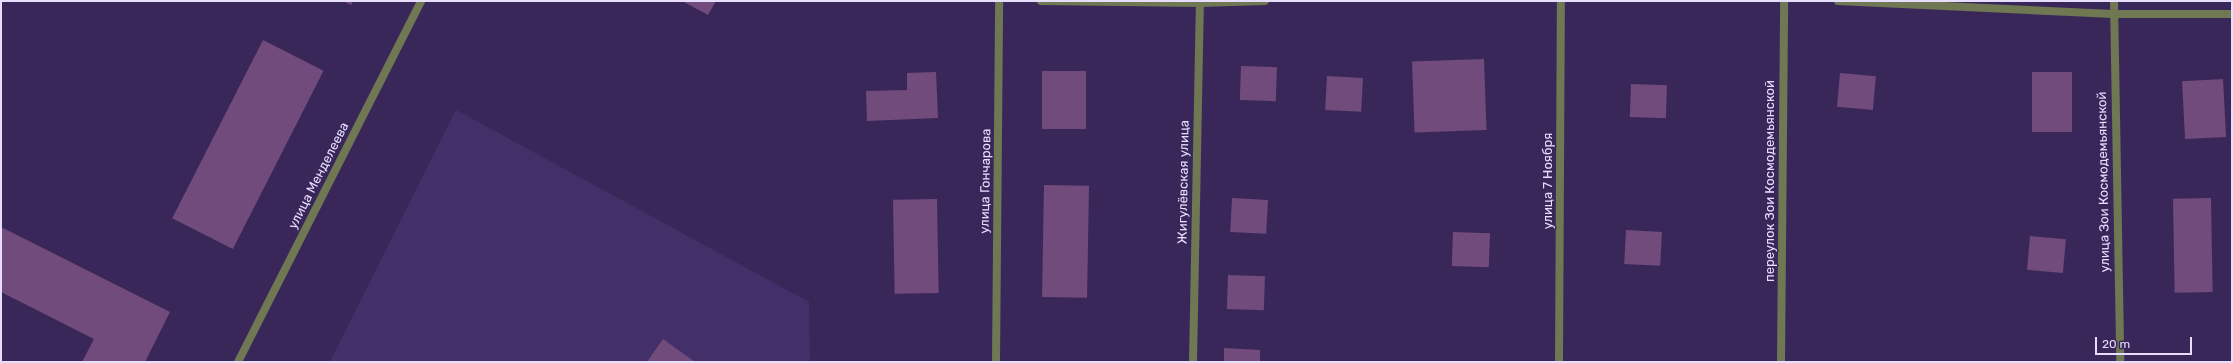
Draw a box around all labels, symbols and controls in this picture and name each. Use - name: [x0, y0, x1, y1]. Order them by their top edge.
- street label: переулок Зои Космодемьянской: [1762, 80, 1778, 282]
- street label: улица Зои Космодемьянской: [2095, 91, 2113, 273]
- street label: улица Менделеева: [285, 120, 353, 232]
- street label: Жигулёвская улица: [1175, 120, 1193, 244]
- street label: улица Гончарова: [977, 128, 995, 234]
- street label: улица 7 Ноября: [1540, 133, 1556, 229]
- scale bar: [2097, 329, 2194, 355]
- text: 20 m: [2102, 337, 2130, 351]

